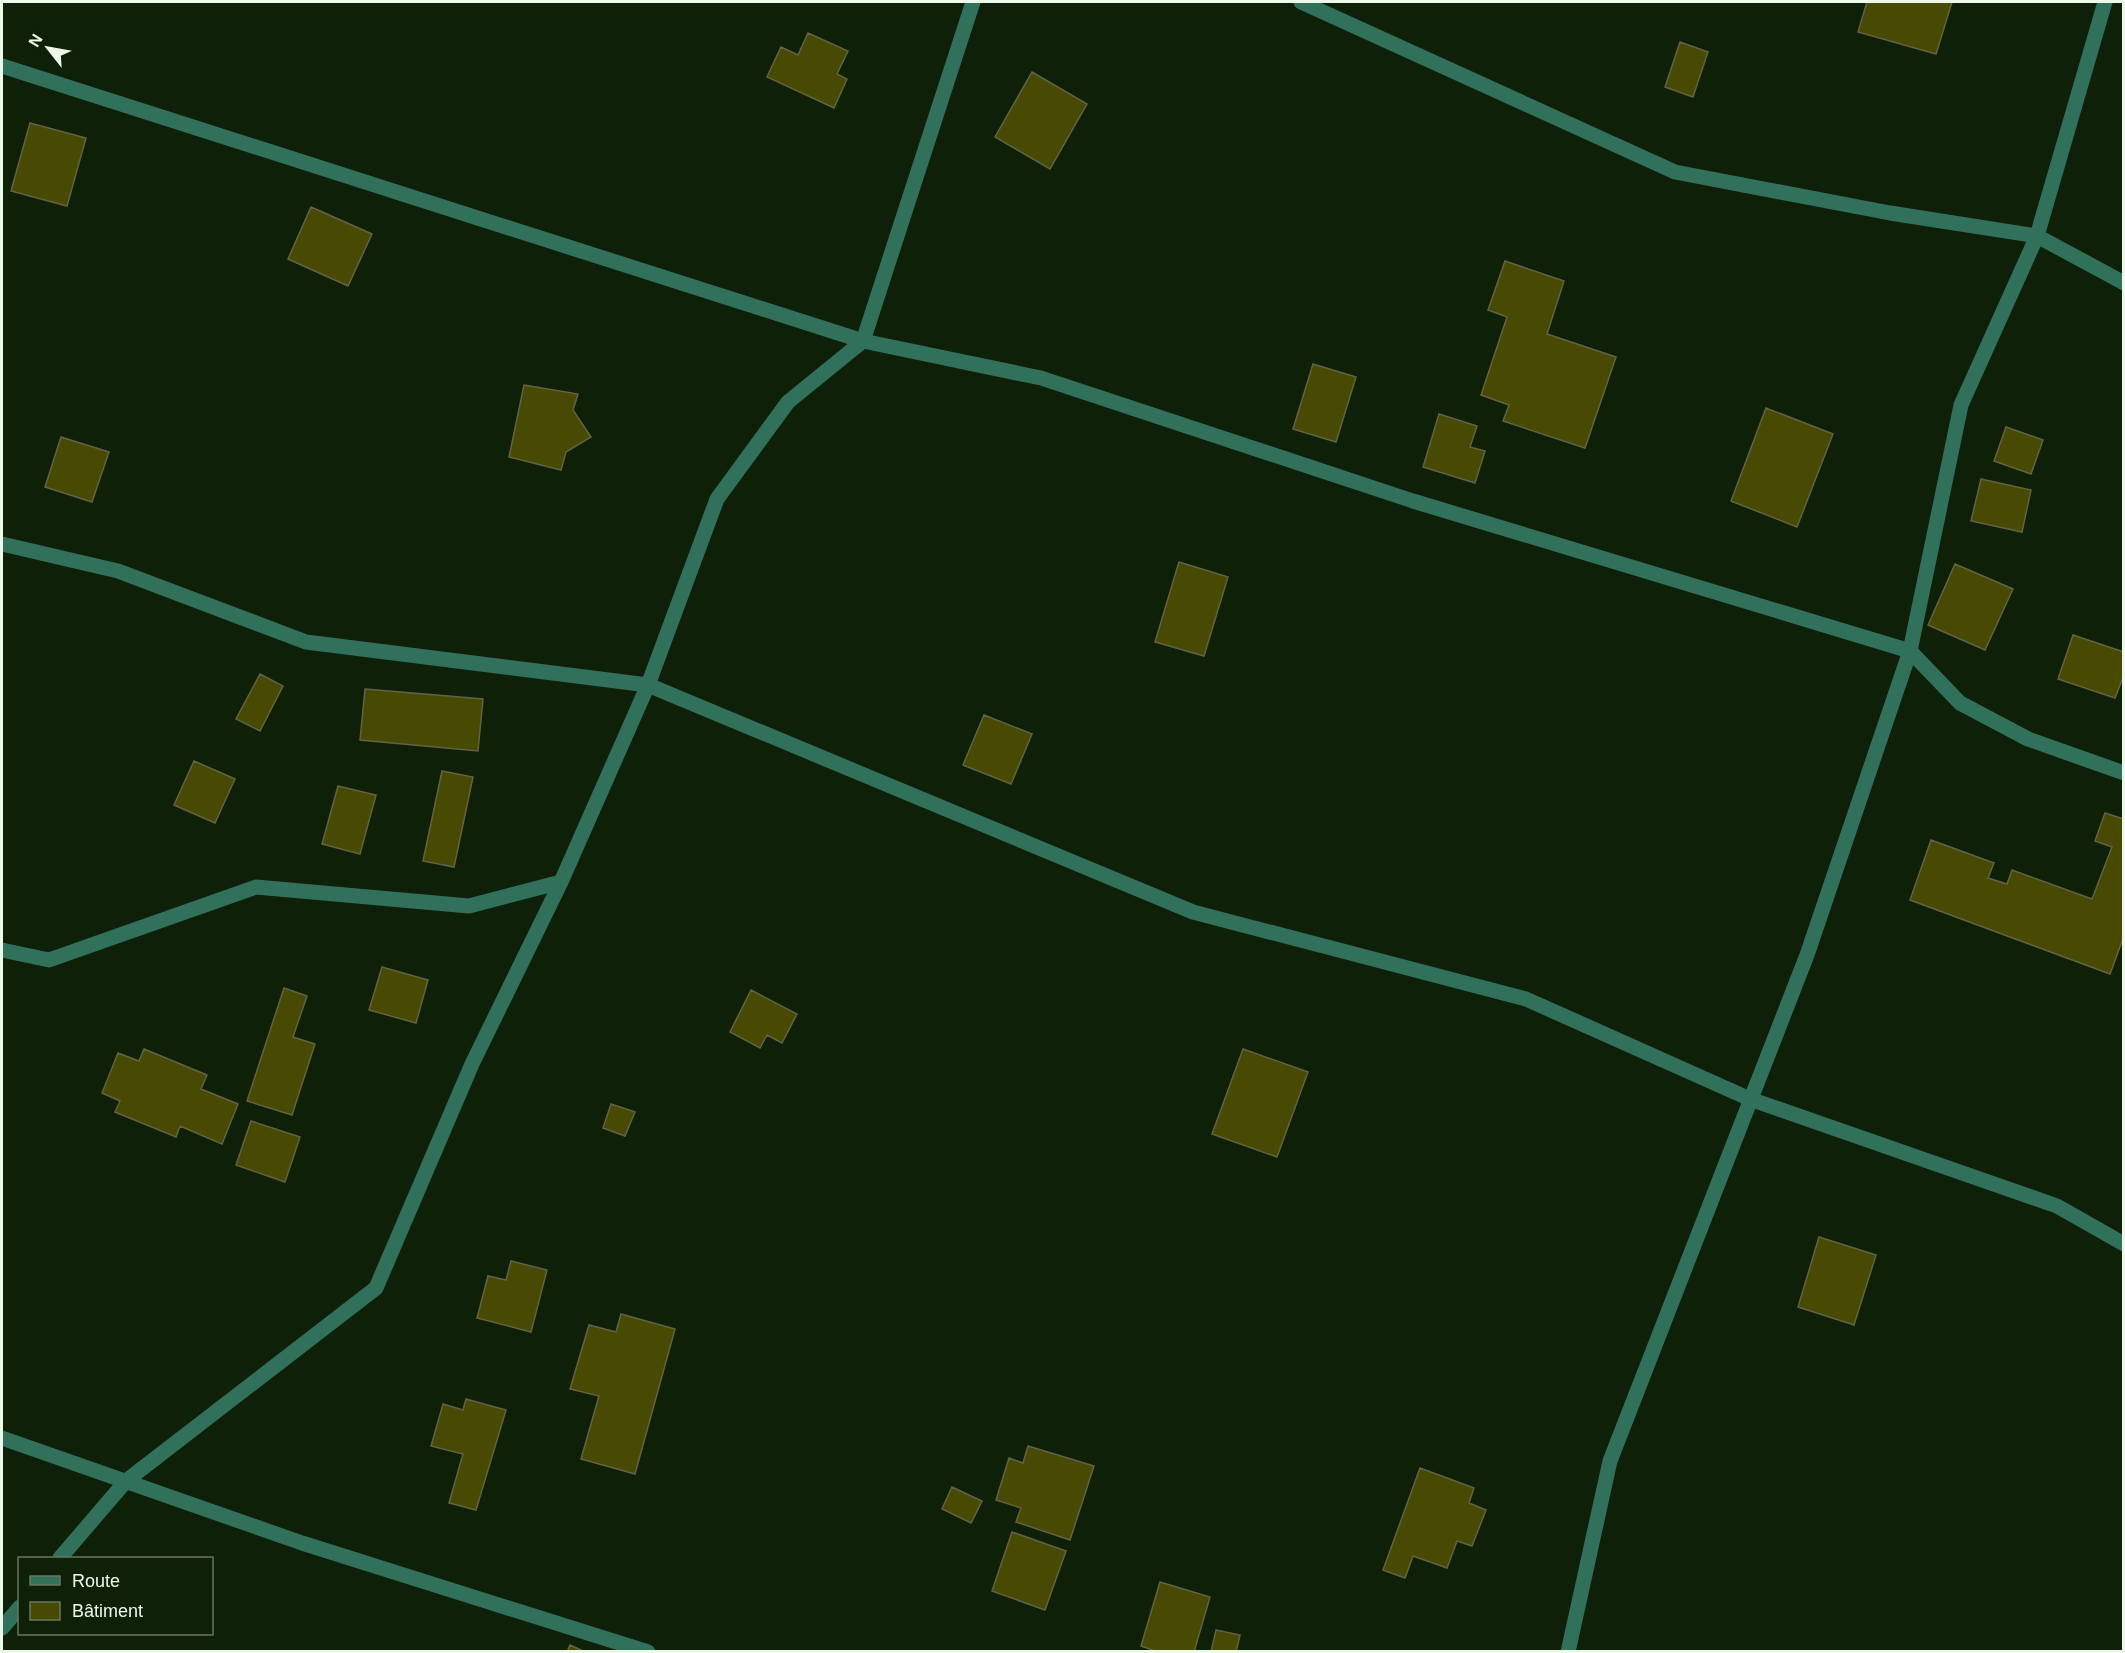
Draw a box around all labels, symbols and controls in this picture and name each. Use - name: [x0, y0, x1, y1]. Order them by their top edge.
- north arrow: [18, 18, 78, 78]
- text: N: [25, 31, 46, 50]
- legend: [18, 1557, 213, 1635]
- text: Route: [72, 1571, 120, 1591]
- text: Bâtiment: [72, 1601, 143, 1621]

